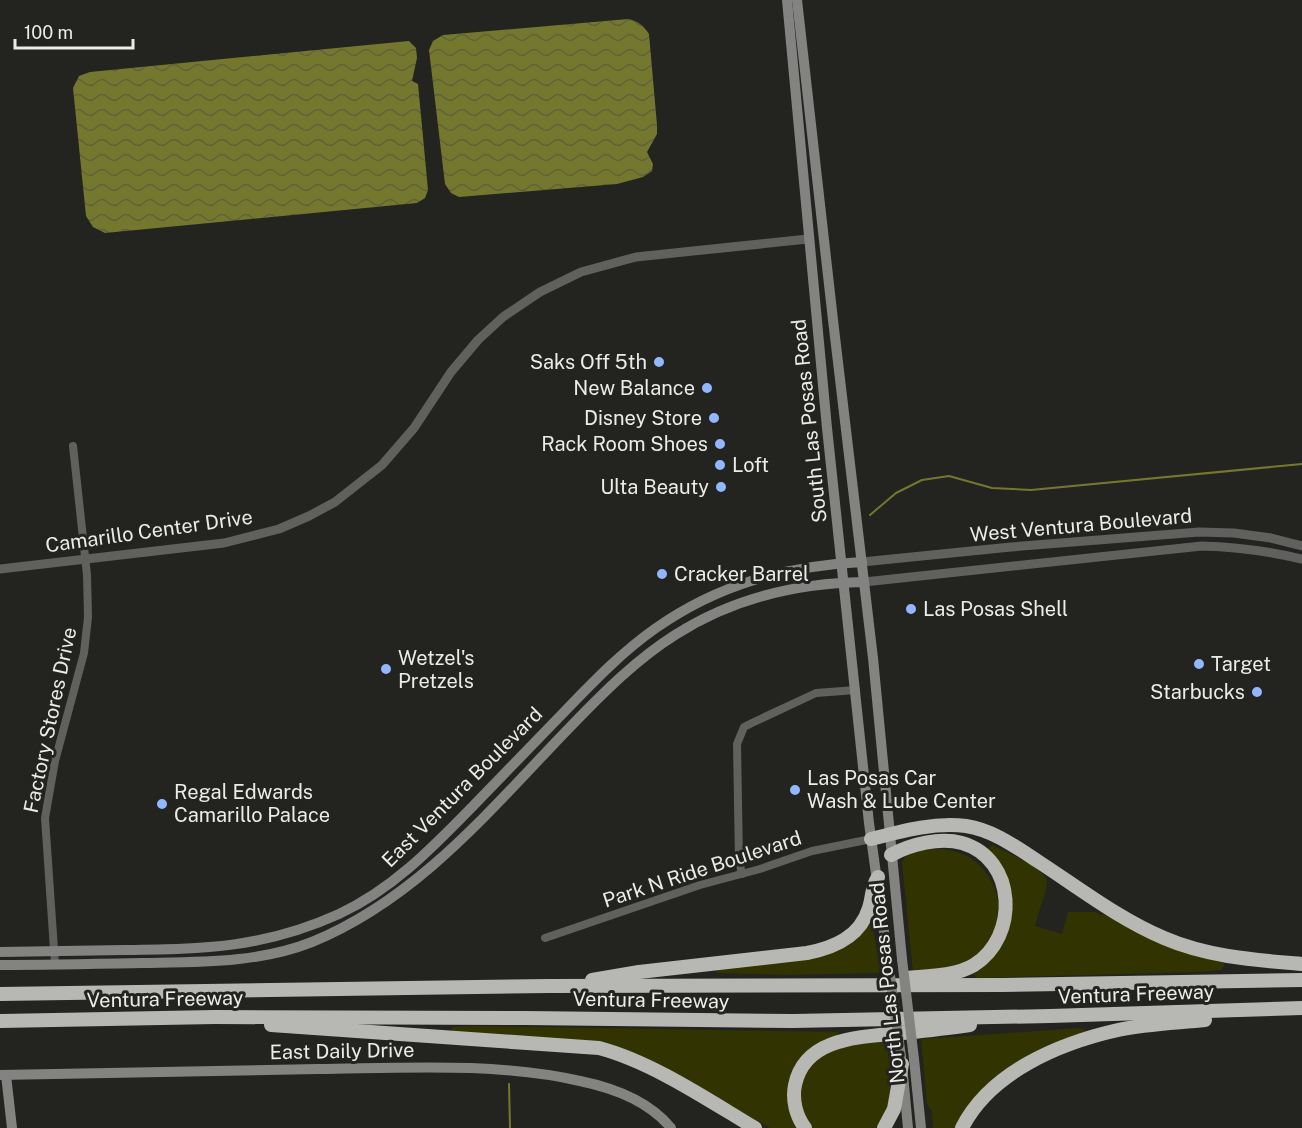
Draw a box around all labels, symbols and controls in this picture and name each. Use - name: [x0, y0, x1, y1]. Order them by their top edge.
- scale bar: [15, 12, 134, 50]
- text: 100 m: [24, 22, 73, 43]
- street label: South Las Posas Road: [786, 318, 832, 524]
- place label: Saks Off 5th: [530, 350, 647, 374]
- marker: Saks Off 5th: [652, 355, 666, 369]
- place label: New Balance: [573, 376, 695, 400]
- marker: New Balance: [700, 381, 714, 395]
- place label: Disney Store: [584, 406, 702, 430]
- marker: Disney Store: [707, 411, 721, 425]
- place label: Rack Room Shoes: [541, 432, 708, 456]
- marker: Rack Room Shoes: [713, 437, 727, 451]
- place label: Loft: [732, 453, 769, 477]
- marker: Loft: [713, 458, 727, 472]
- place label: Ulta Beauty: [600, 475, 709, 499]
- marker: Ulta Beauty: [714, 480, 728, 494]
- street label: West Ventura Boulevard: [969, 503, 1193, 547]
- street label: Camarillo Center Drive: [44, 505, 254, 557]
- place label: Cracker Barrel: [674, 562, 809, 586]
- marker: Cracker Barrel: [655, 567, 669, 581]
- place label: Las Posas Shell: [923, 597, 1068, 621]
- marker: Las Posas Shell: [904, 602, 918, 616]
- street label: Factory Stores Drive: [19, 625, 81, 815]
- place label: Wetzel's Pretzels: [398, 646, 474, 693]
- place label: Target: [1211, 652, 1271, 676]
- marker: Target: [1192, 657, 1206, 671]
- marker: Wetzel's Pretzels: [379, 662, 393, 676]
- place label: Starbucks: [1150, 680, 1245, 704]
- marker: Starbucks: [1250, 685, 1264, 699]
- street label: East Ventura Boulevard: [377, 702, 547, 872]
- place label: Las Posas Car Wash & Lube Center: [807, 766, 996, 813]
- place label: Regal Edwards Camarillo Palace: [174, 780, 330, 827]
- marker: Las Posas Car Wash & Lube Center: [788, 783, 802, 797]
- marker: Regal Edwards Camarillo Palace: [155, 797, 169, 811]
- street label: Park N Ride Boulevard: [600, 826, 804, 912]
- street label: North Las Posas Road: [864, 881, 910, 1085]
- street label: Ventura Freeway: [1057, 979, 1215, 1009]
- street label: Ventura Freeway: [86, 986, 244, 1012]
- street label: Ventura Freeway: [572, 987, 730, 1013]
- street label: East Daily Drive: [269, 1038, 415, 1064]

